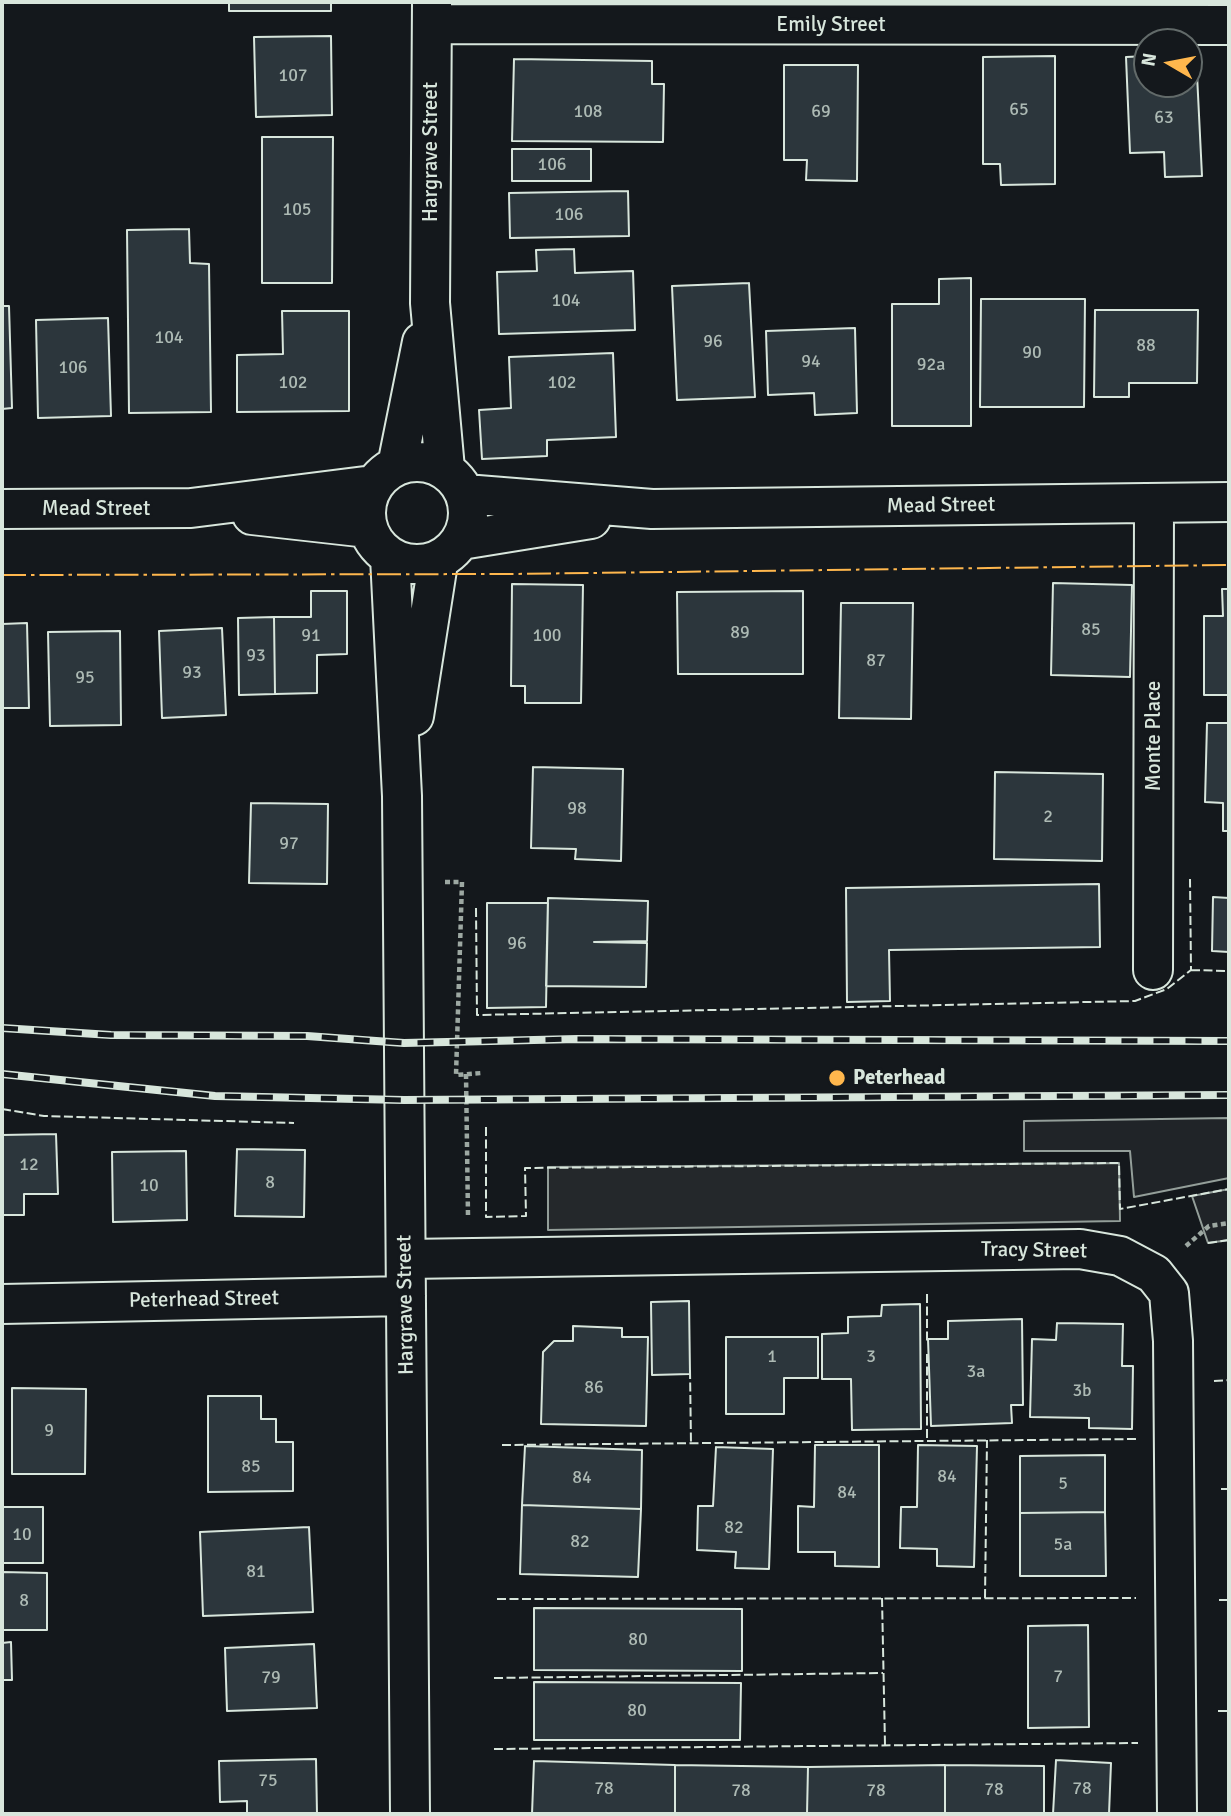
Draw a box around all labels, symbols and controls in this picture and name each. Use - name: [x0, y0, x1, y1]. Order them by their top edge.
- street label: Emily Street: [776, 12, 886, 38]
- north arrow: [1133, 28, 1203, 98]
- text: N: [1136, 51, 1162, 68]
- house number: 107: [278, 65, 308, 87]
- street label: Hargrave Street: [418, 82, 444, 222]
- house number: 65: [1009, 99, 1029, 121]
- house number: 108: [573, 101, 603, 123]
- house number: 69: [811, 101, 831, 123]
- house number: 63: [1154, 107, 1174, 129]
- house number: 106: [537, 154, 567, 176]
- house number: 105: [282, 199, 312, 221]
- house number: 106: [554, 204, 584, 226]
- house number: 104: [551, 290, 581, 312]
- house number: 104: [154, 327, 184, 349]
- house number: 96: [703, 331, 723, 353]
- house number: 88: [1136, 335, 1156, 357]
- house number: 90: [1022, 342, 1042, 364]
- house number: 94: [801, 351, 821, 373]
- house number: 92a: [917, 354, 945, 376]
- house number: 106: [58, 357, 88, 379]
- house number: 102: [278, 372, 308, 394]
- house number: 102: [547, 372, 577, 394]
- street label: Mead Street: [887, 492, 995, 520]
- street label: Mead Street: [42, 496, 150, 522]
- house number: 85: [1081, 619, 1101, 641]
- house number: 89: [730, 622, 750, 644]
- house number: 91: [301, 625, 321, 647]
- house number: 100: [532, 625, 562, 647]
- house number: 93: [246, 645, 266, 667]
- house number: 87: [866, 650, 886, 672]
- house number: 93: [182, 662, 202, 684]
- house number: 95: [75, 667, 95, 689]
- street label: Monte Place: [1141, 681, 1167, 791]
- house number: 98: [567, 798, 587, 820]
- house number: 2: [1043, 806, 1053, 828]
- house number: 97: [279, 833, 299, 855]
- house number: 96: [507, 933, 527, 955]
- place label: Peterhead: [853, 1065, 946, 1091]
- marker: Peterhead: [827, 1068, 847, 1088]
- house number: 12: [19, 1154, 39, 1176]
- house number: 8: [265, 1172, 275, 1194]
- house number: 10: [139, 1175, 159, 1197]
- street label: Hargrave Street: [392, 1235, 420, 1375]
- street label: Tracy Street: [981, 1237, 1087, 1265]
- street label: Peterhead Street: [129, 1286, 279, 1314]
- house number: 1: [767, 1346, 777, 1368]
- house number: 3: [866, 1346, 876, 1368]
- house number: 3a: [967, 1361, 985, 1383]
- house number: 86: [584, 1377, 604, 1399]
- house number: 3b: [1072, 1380, 1092, 1402]
- house number: 9: [44, 1420, 54, 1442]
- house number: 85: [241, 1456, 261, 1478]
- house number: 84: [937, 1466, 957, 1488]
- house number: 84: [572, 1467, 592, 1489]
- house number: 5: [1058, 1473, 1068, 1495]
- house number: 84: [837, 1482, 857, 1504]
- house number: 82: [724, 1517, 744, 1539]
- house number: 10: [12, 1524, 32, 1546]
- house number: 82: [570, 1531, 590, 1553]
- house number: 5a: [1054, 1534, 1072, 1556]
- house number: 81: [246, 1561, 266, 1583]
- house number: 8: [19, 1590, 29, 1612]
- house number: 80: [628, 1629, 648, 1651]
- house number: 7: [1053, 1666, 1063, 1688]
- house number: 79: [261, 1667, 281, 1689]
- house number: 80: [627, 1700, 647, 1722]
- house number: 75: [258, 1770, 278, 1792]
- house number: 78: [594, 1778, 614, 1800]
- house number: 78: [1072, 1778, 1092, 1800]
- house number: 78: [984, 1779, 1004, 1801]
- house number: 78: [731, 1780, 751, 1802]
- house number: 78: [866, 1780, 886, 1802]

